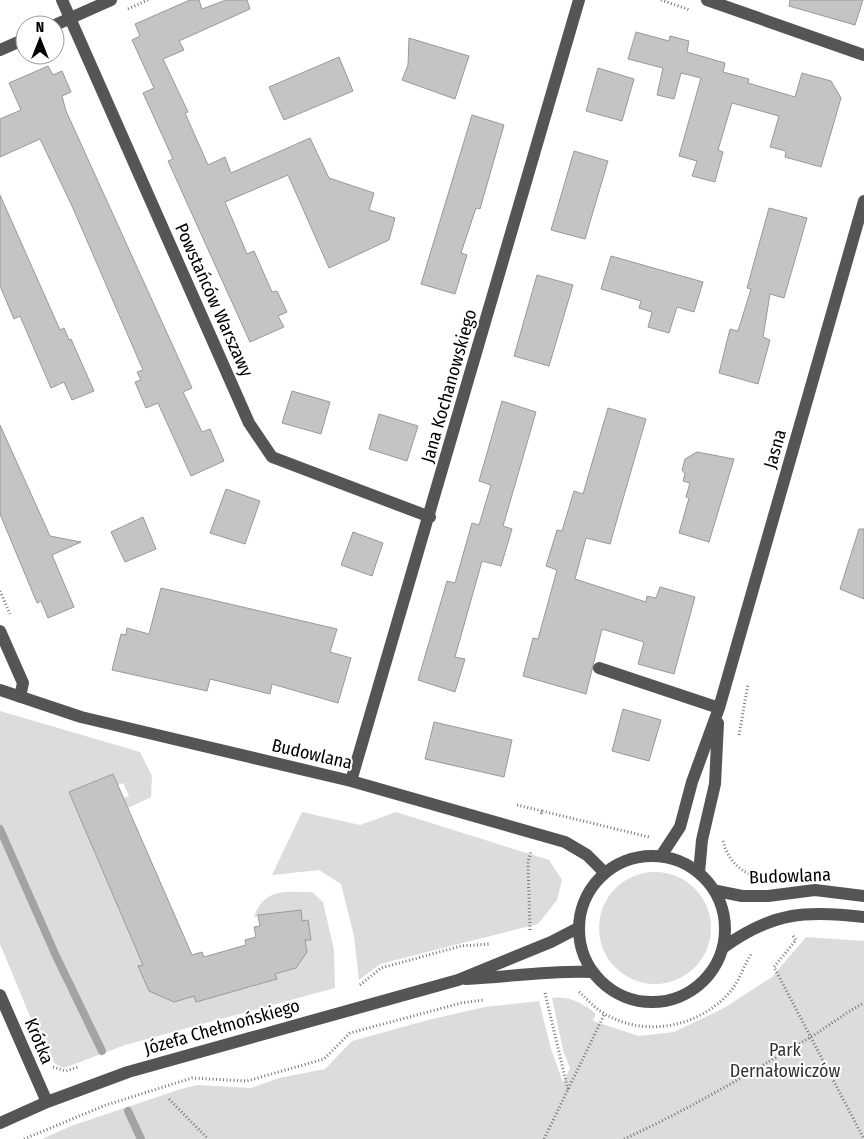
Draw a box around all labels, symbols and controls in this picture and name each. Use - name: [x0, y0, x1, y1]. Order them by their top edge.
- north arrow: [15, 15, 65, 65]
- text: N: [36, 19, 44, 36]
- street label: Powstańców Warszawy: [170, 220, 258, 380]
- street label: Jana Kochanowskiego: [417, 307, 481, 465]
- street label: Jasna: [759, 427, 791, 471]
- street label: Budowlana: [270, 734, 355, 774]
- street label: Budowlana: [749, 864, 832, 888]
- street label: Józefa Chełmońskiego: [142, 994, 302, 1060]
- street label: Krótka: [20, 1015, 58, 1067]
- park label: Park Dernałowiczów: [730, 1039, 840, 1082]

